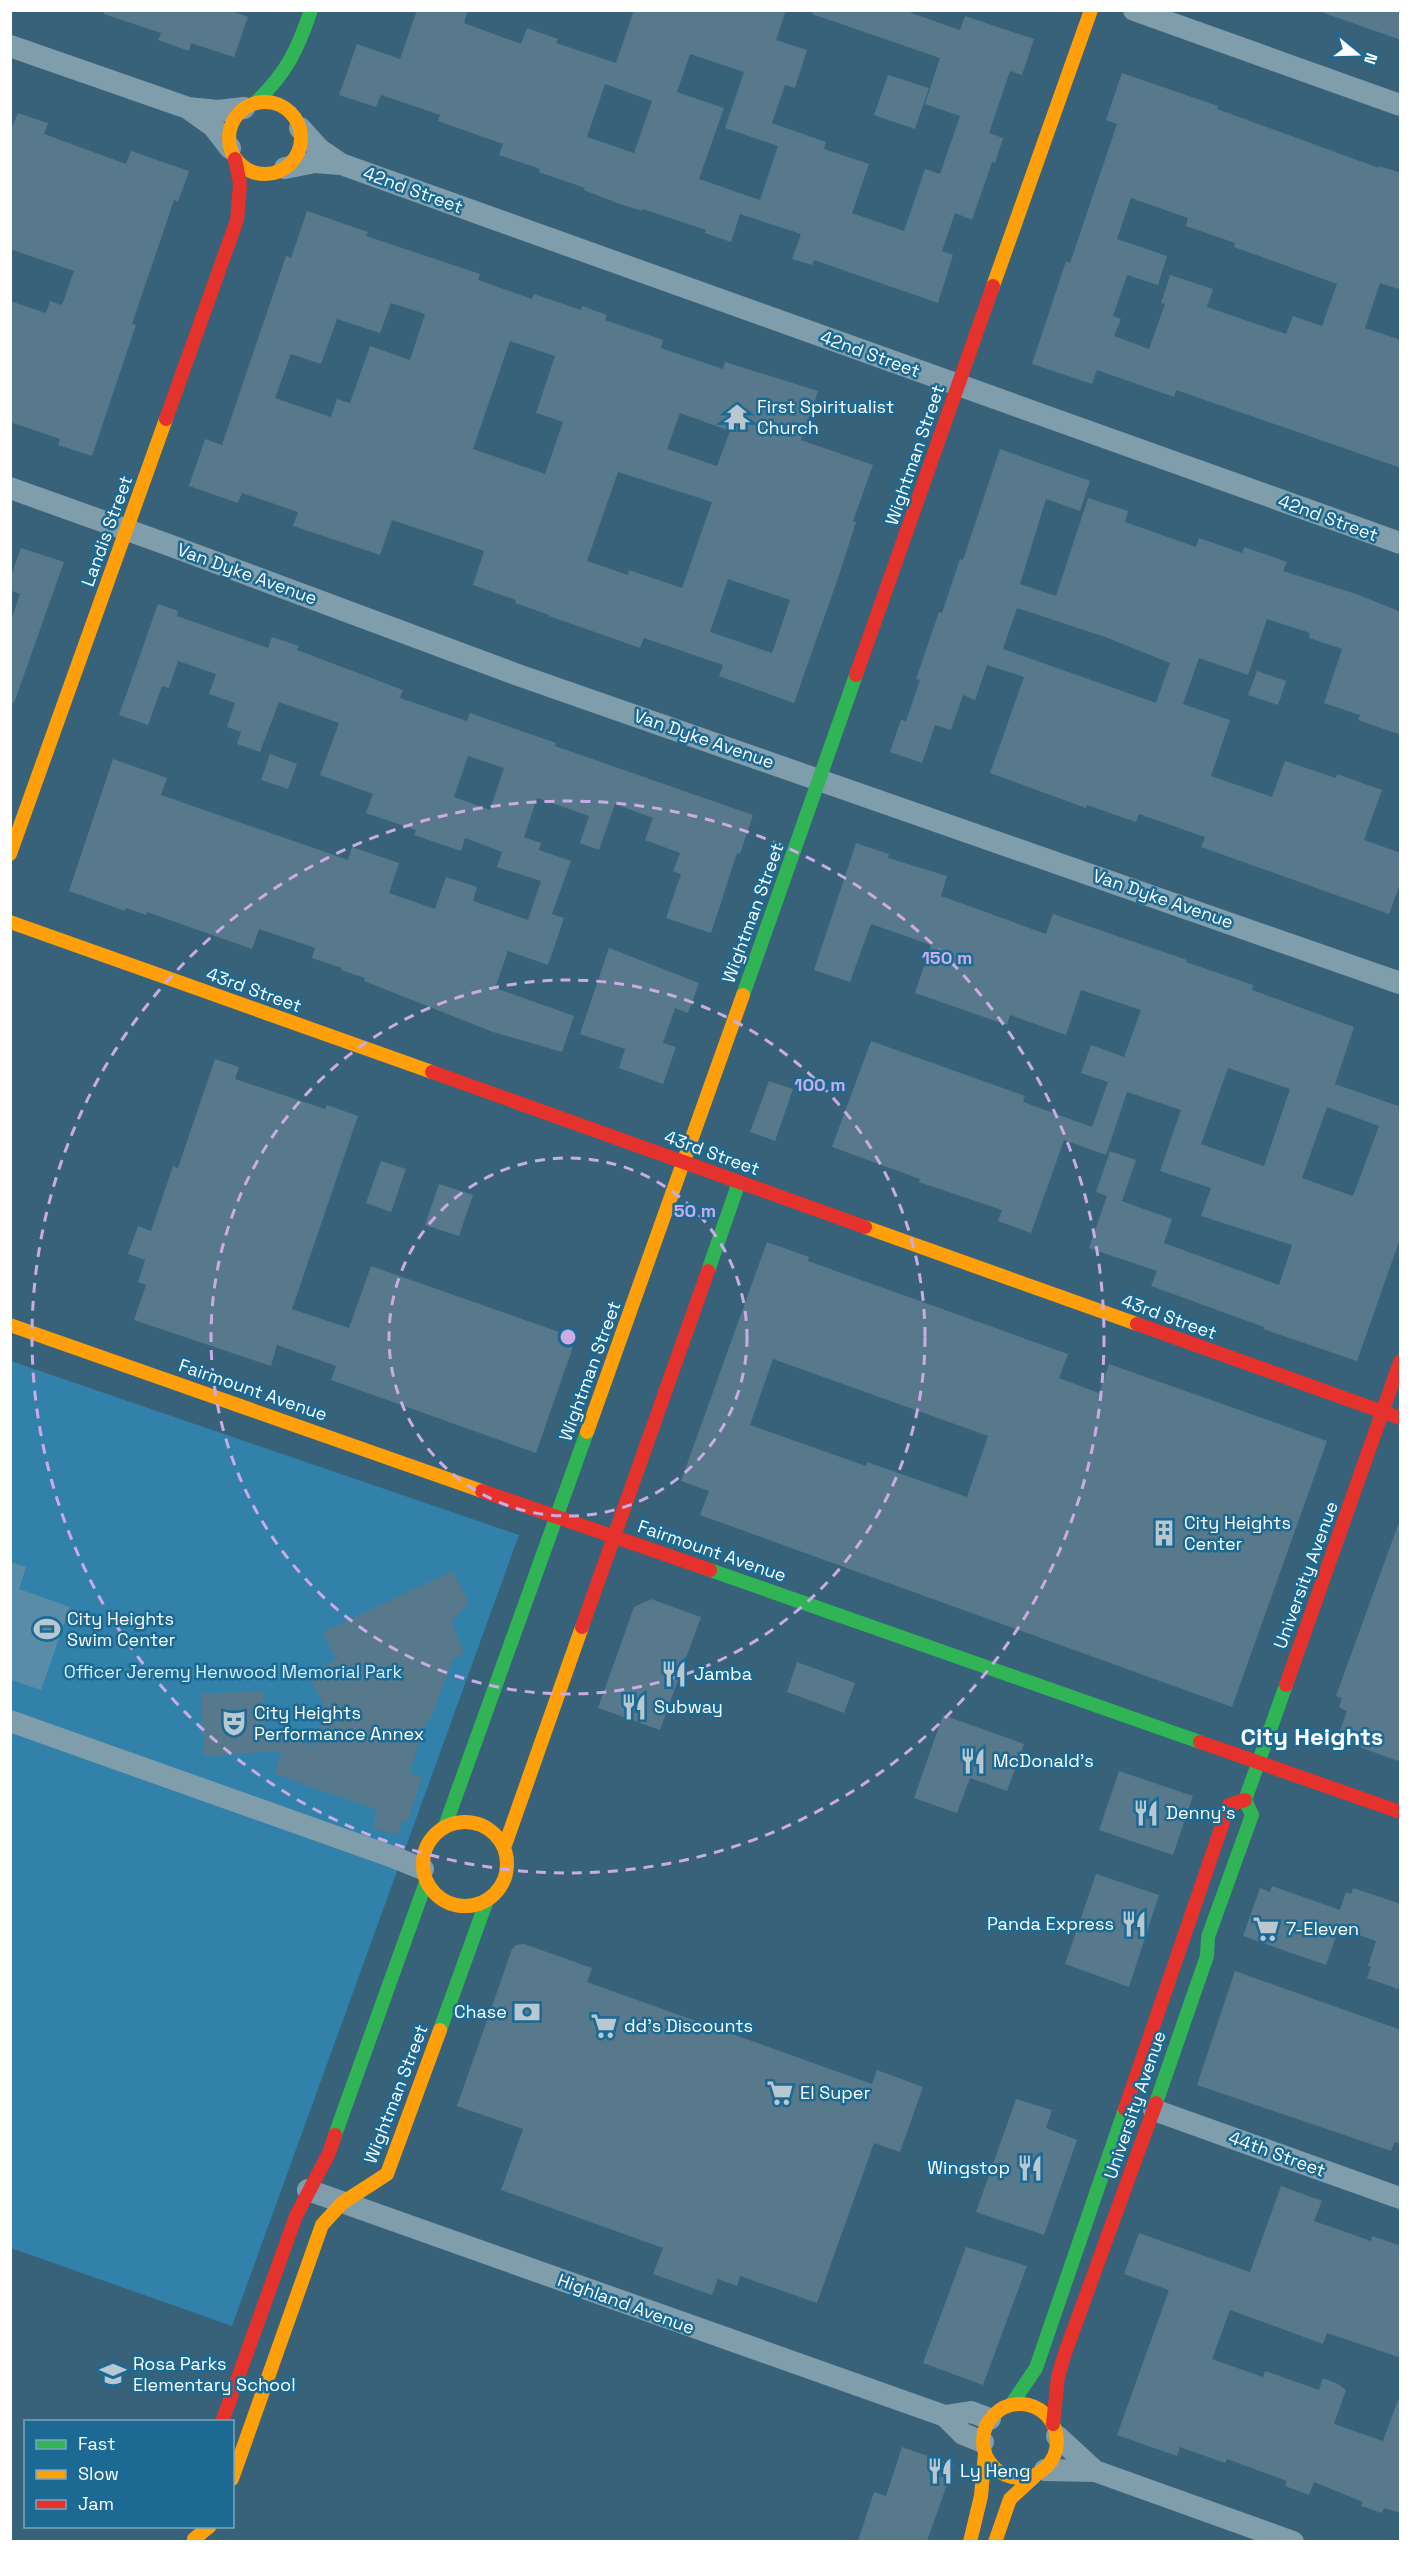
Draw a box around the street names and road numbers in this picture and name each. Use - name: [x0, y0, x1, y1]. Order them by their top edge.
- street label: 42nd Street: [360, 161, 466, 218]
- street label: 42nd Street: [817, 325, 923, 382]
- street label: Wightman Street: [880, 381, 949, 528]
- street label: Landis Street: [76, 472, 137, 589]
- street label: 42nd Street: [1275, 489, 1381, 546]
- street label: Van Dyke Avenue: [174, 538, 320, 610]
- street label: Van Dyke Avenue: [631, 704, 778, 773]
- street label: Wightman Street: [717, 840, 789, 986]
- street label: Van Dyke Avenue: [1090, 864, 1237, 933]
- street label: 43rd Street: [203, 962, 305, 1017]
- street label: 43rd Street: [661, 1125, 763, 1180]
- street label: 43rd Street: [1118, 1289, 1220, 1344]
- street label: Wightman Street: [554, 1298, 626, 1444]
- street label: Fairmount Avenue: [176, 1353, 331, 1426]
- street label: University Avenue: [1268, 1498, 1343, 1652]
- street label: Fairmount Avenue: [635, 1514, 790, 1587]
- street label: Wightman Street: [358, 2021, 433, 2167]
- street label: University Avenue: [1098, 2028, 1171, 2182]
- street label: 44th Street: [1226, 2125, 1329, 2182]
- street label: Highland Avenue: [555, 2268, 698, 2339]

